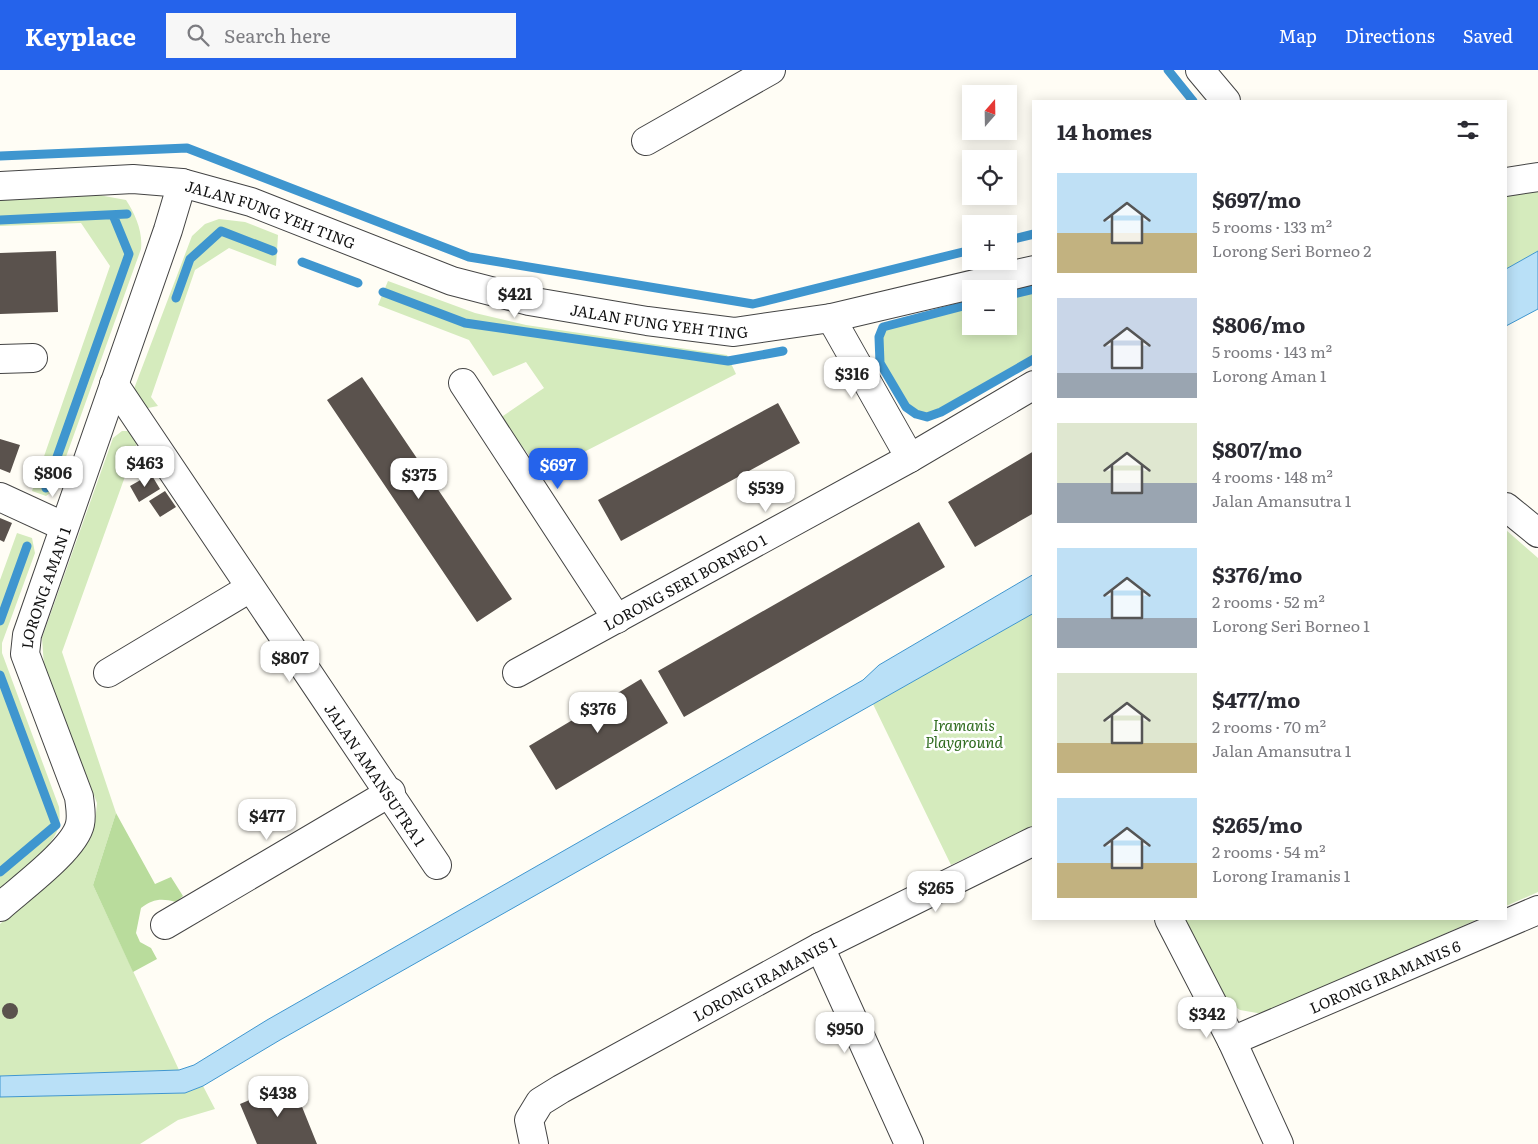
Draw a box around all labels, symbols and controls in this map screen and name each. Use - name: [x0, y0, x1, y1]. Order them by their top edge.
- search box: [166, 13, 516, 58]
- text: Keyplace: [25, 18, 136, 53]
- icon: search: [184, 21, 212, 49]
- text: Search here: [224, 21, 331, 49]
- text: Map: [1279, 22, 1317, 49]
- text: Directions: [1345, 22, 1435, 49]
- text: Saved: [1463, 22, 1513, 49]
- north arrow: [962, 85, 1018, 140]
- map controls: [962, 85, 1017, 335]
- text: 14 homes: [1057, 115, 1152, 146]
- icon: filters: [1454, 116, 1482, 144]
- button: locate: [962, 150, 1017, 205]
- street label: JALAN FUNG YEH TING: [183, 173, 359, 254]
- text: $697/mo: [1212, 183, 1301, 214]
- icon: home: [1097, 193, 1157, 253]
- text: 5 rooms · 133 m²: [1212, 214, 1332, 238]
- button: +: [962, 215, 1017, 270]
- text: Lorong Seri Borneo 2: [1212, 238, 1371, 262]
- pin: $421: [485, 276, 545, 319]
- button: −: [962, 280, 1017, 335]
- text: $421: [498, 281, 532, 305]
- street label: JALAN FUNG YEH TING: [568, 297, 749, 344]
- text: $806/mo: [1212, 308, 1305, 339]
- icon: home: [1097, 318, 1157, 378]
- text: 5 rooms · 143 m²: [1212, 339, 1332, 363]
- pin: $316: [822, 356, 882, 399]
- text: $316: [835, 361, 869, 385]
- text: Lorong Aman 1: [1212, 363, 1326, 387]
- text: $807/mo: [1212, 433, 1302, 464]
- icon: home: [1097, 443, 1157, 503]
- pin: $463: [115, 446, 175, 488]
- pin: $697: [528, 448, 588, 490]
- text: $463: [126, 450, 164, 474]
- text: $697: [540, 452, 576, 476]
- pin: $806: [23, 456, 83, 498]
- pin: $375: [389, 458, 449, 500]
- text: $806: [34, 460, 72, 484]
- text: $375: [401, 462, 437, 486]
- text: 4 rooms · 148 m²: [1212, 464, 1333, 488]
- pin: $539: [736, 470, 796, 513]
- text: $539: [748, 475, 784, 499]
- text: Jalan Amansutra 1: [1212, 488, 1351, 512]
- street label: LORONG AMAN 1: [14, 523, 75, 650]
- street label: LORONG SERI BORNEO 1: [599, 527, 770, 635]
- text: $376/mo: [1212, 558, 1302, 589]
- icon: home: [1097, 568, 1157, 628]
- text: 2 rooms · 52 m²: [1212, 589, 1325, 613]
- text: Lorong Seri Borneo 1: [1212, 613, 1370, 637]
- pin: $807: [260, 640, 320, 683]
- text: $807: [271, 645, 309, 669]
- text: $477/mo: [1212, 683, 1300, 714]
- pin: $376: [568, 692, 628, 734]
- icon: home: [1097, 693, 1157, 753]
- text: $376: [580, 696, 616, 720]
- street label: JALAN AMANSUTRA 1: [320, 698, 432, 850]
- park label: Iramanis Playground: [925, 713, 1003, 753]
- text: 2 rooms · 70 m²: [1212, 714, 1326, 738]
- text: Jalan Amansutra 1: [1212, 738, 1351, 762]
- pin: $477: [237, 798, 297, 841]
- text: $477: [249, 803, 285, 827]
- text: $265/mo: [1212, 808, 1303, 839]
- icon: home: [1097, 818, 1157, 878]
- text: 2 rooms · 54 m²: [1212, 839, 1326, 863]
- text: Lorong Iramanis 1: [1212, 863, 1350, 887]
- pin: $265: [906, 870, 966, 913]
- text: $265: [918, 875, 954, 899]
- street label: LORONG IRAMANIS 1: [688, 929, 840, 1026]
- street label: LORONG IRAMANIS 6: [1306, 933, 1464, 1018]
- pin: $342: [1177, 996, 1237, 1039]
- text: $342: [1189, 1001, 1225, 1025]
- pin: $950: [815, 1012, 875, 1054]
- text: $950: [826, 1016, 864, 1040]
- pin: $438: [248, 1076, 308, 1118]
- text: $438: [259, 1080, 297, 1104]

